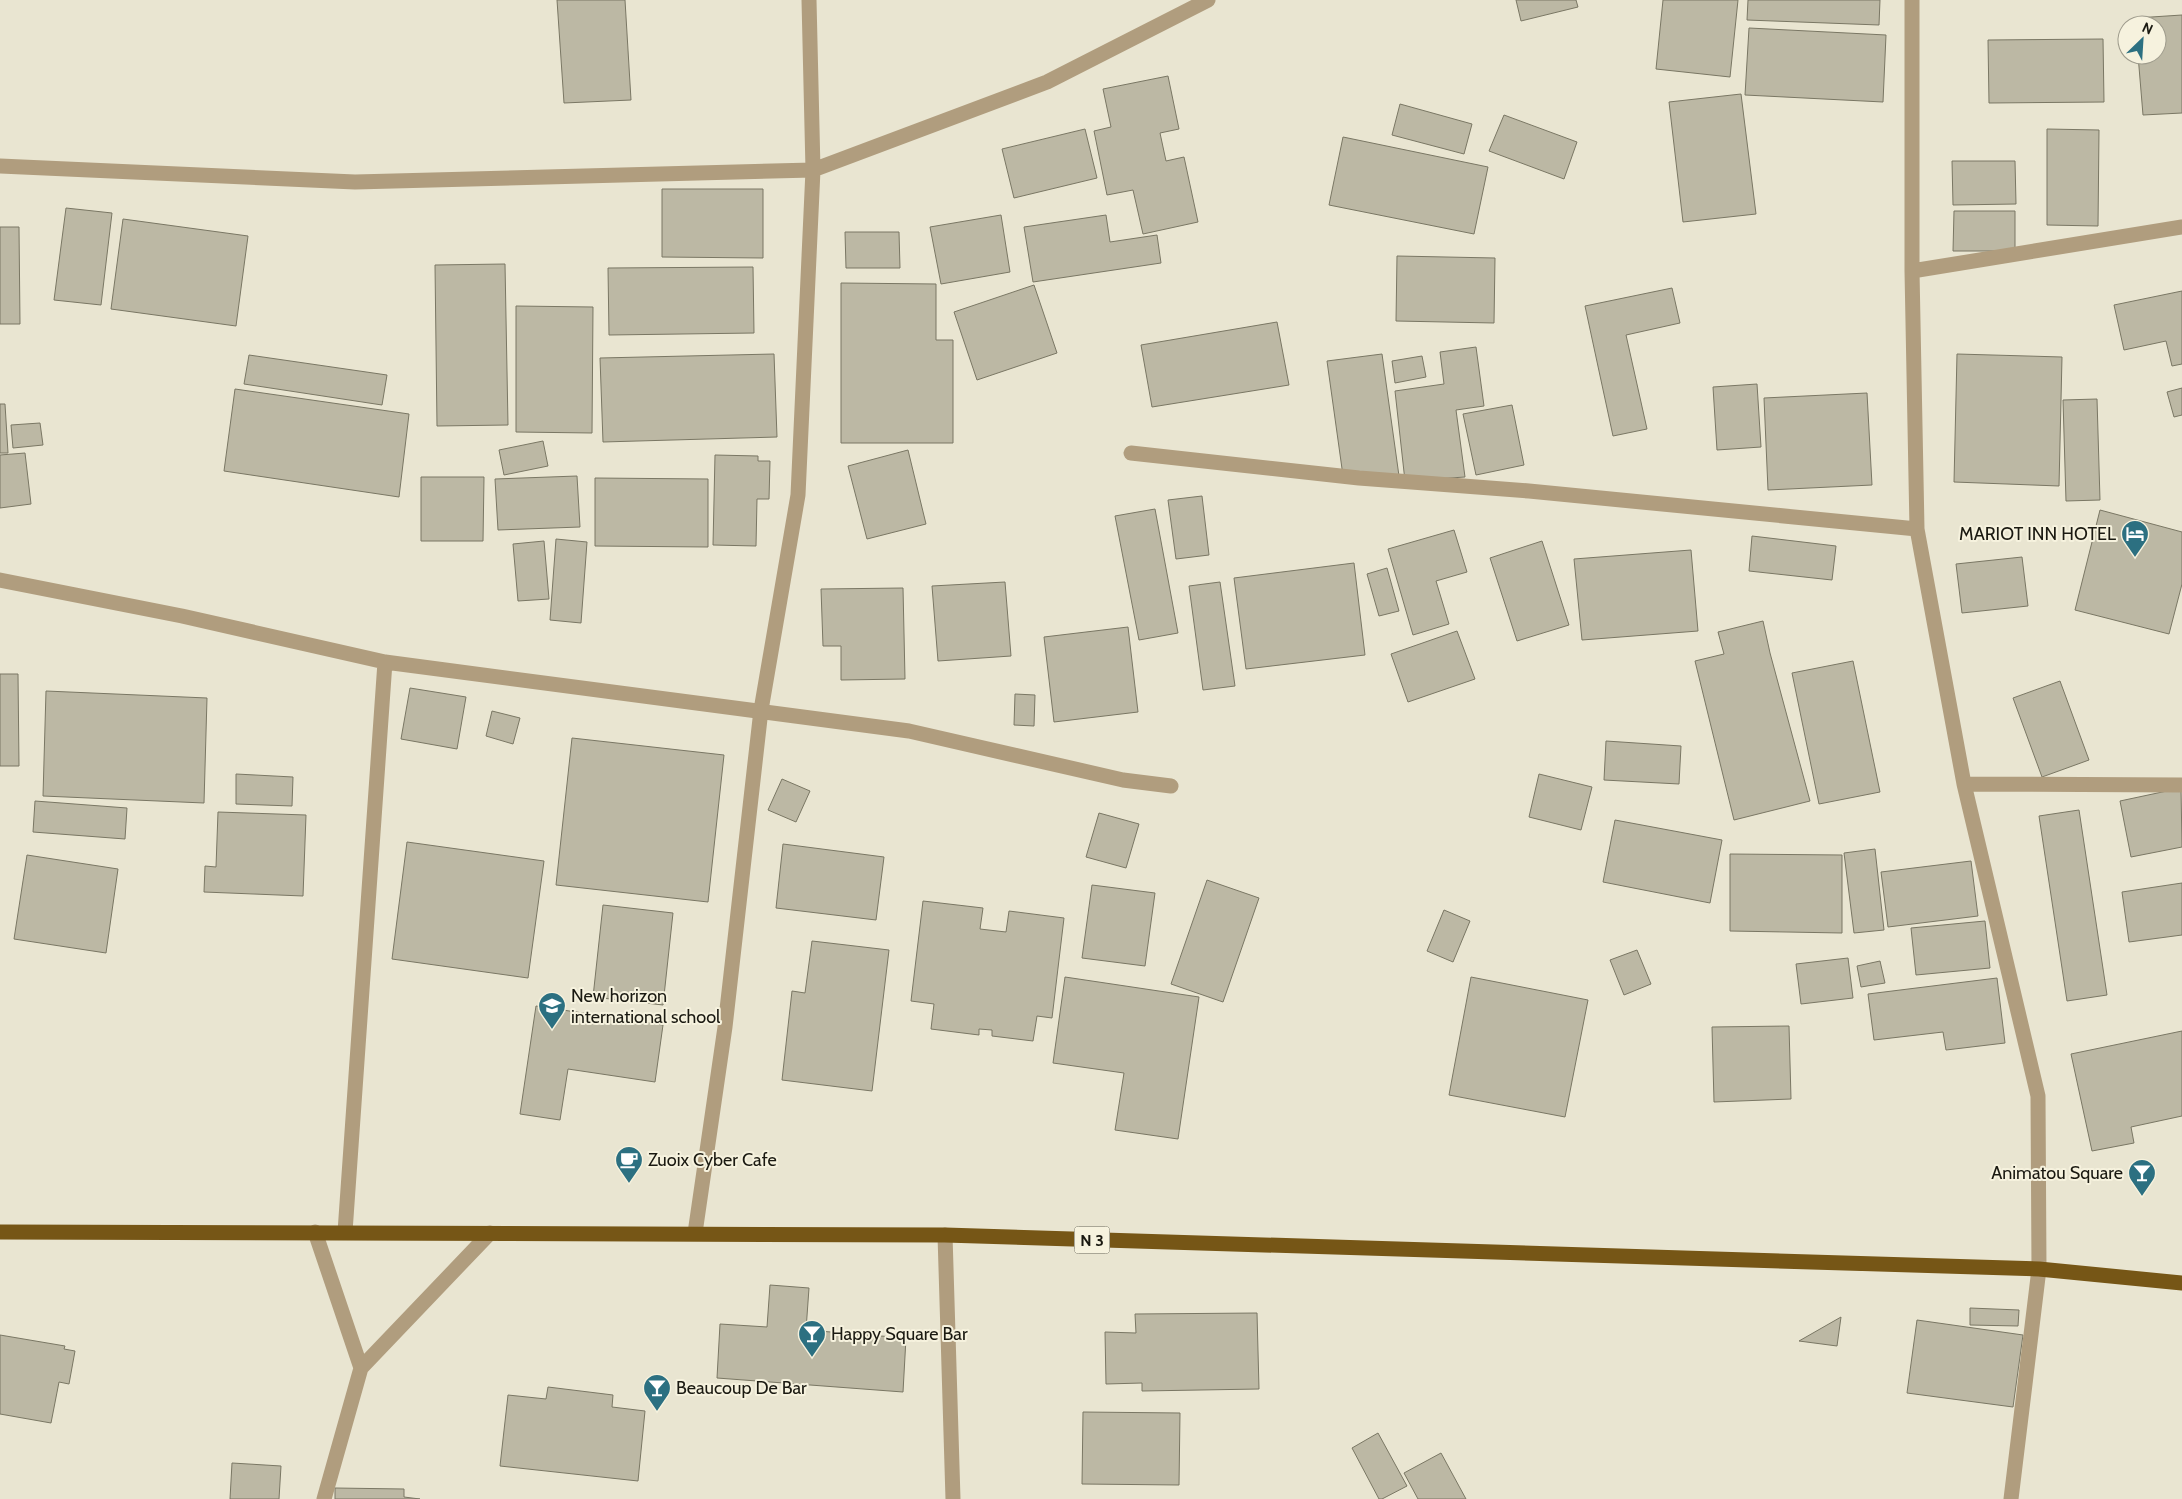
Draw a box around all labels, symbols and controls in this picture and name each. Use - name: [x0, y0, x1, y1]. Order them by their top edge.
- north arrow: [2117, 15, 2167, 65]
- text: N: [2139, 18, 2156, 38]
- hotel icon: MARIOT INN HOTEL: [2120, 519, 2150, 558]
- place label: MARIOT INN HOTEL: [1959, 523, 2116, 545]
- place label: New horizon international school: [571, 985, 721, 1028]
- school or university icon: New horizon international school: [537, 991, 567, 1030]
- cafe icon: Zuoix Cyber Cafe: [614, 1145, 644, 1184]
- place label: Zuoix Cyber Cafe: [648, 1149, 777, 1171]
- bar icon: Animatou Square: [2127, 1158, 2157, 1197]
- place label: Animatou Square: [1991, 1162, 2123, 1184]
- road number: N 3: [1074, 1226, 1110, 1254]
- bar icon: Happy Square Bar: [797, 1319, 827, 1358]
- place label: Happy Square Bar: [831, 1323, 968, 1345]
- bar icon: Beaucoup De Bar: [642, 1373, 672, 1412]
- place label: Beaucoup De Bar: [676, 1377, 807, 1399]

